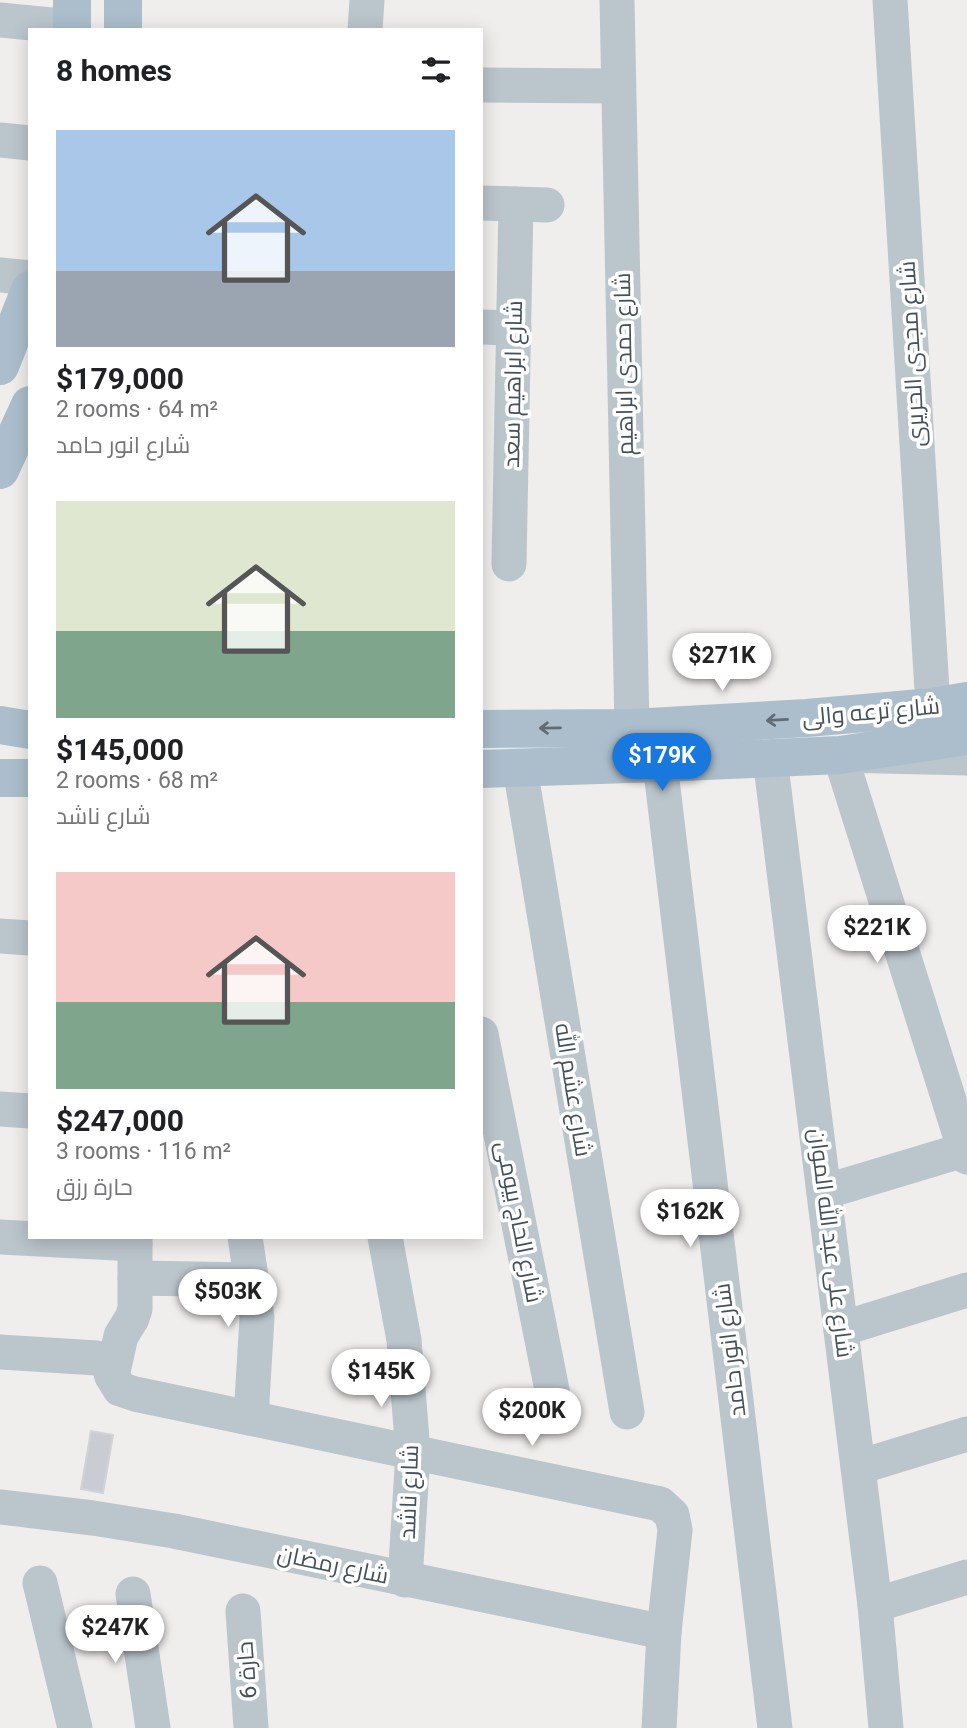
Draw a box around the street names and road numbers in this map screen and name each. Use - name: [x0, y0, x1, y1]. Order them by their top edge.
- street label: شارع مجدى الحريرى: [894, 260, 932, 448]
- street label: شارع حمدى ابراهيم: [609, 272, 641, 456]
- street label: شارع ابراهيم سعد: [498, 300, 530, 468]
- street label: شارع ترعه والى: [801, 693, 941, 733]
- street label: شارع عشم الله: [547, 1021, 599, 1159]
- street label: شارع على عبد الله الموان: [802, 1126, 860, 1360]
- street label: شارع الحاج بيومى: [488, 1139, 548, 1305]
- street label: شارع انور حامد: [708, 1281, 754, 1418]
- street label: شارع ناشد: [394, 1444, 426, 1540]
- street label: شارع رمضان: [275, 1540, 391, 1592]
- street label: حارة 6: [232, 1640, 262, 1700]

